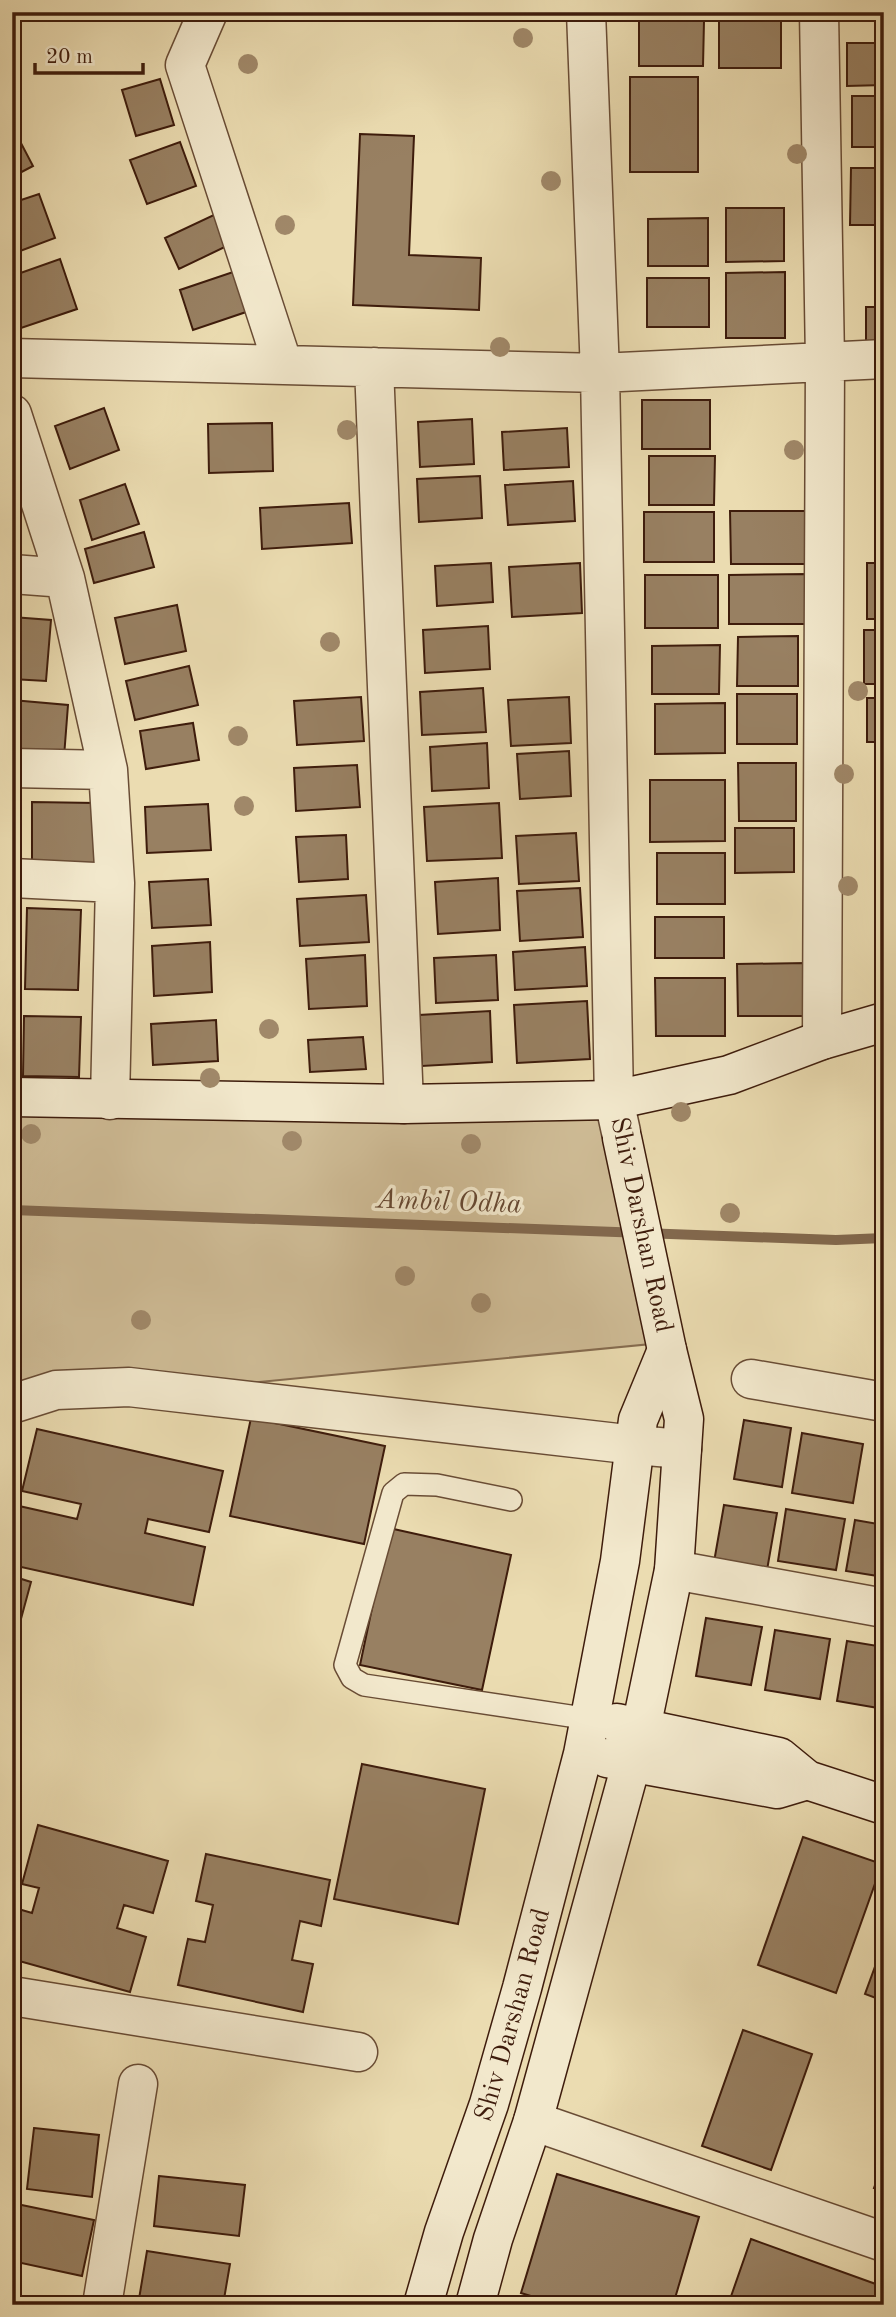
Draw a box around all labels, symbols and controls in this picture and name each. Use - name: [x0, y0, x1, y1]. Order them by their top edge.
- scale bar: [35, 32, 144, 76]
- text: 20 m: [46, 47, 93, 68]
- street label: Shiv Darshan Road: [605, 1115, 677, 1335]
- water label: Ambil Odha: [374, 1186, 522, 1220]
- street label: Shiv Darshan Road: [471, 1906, 555, 2125]

